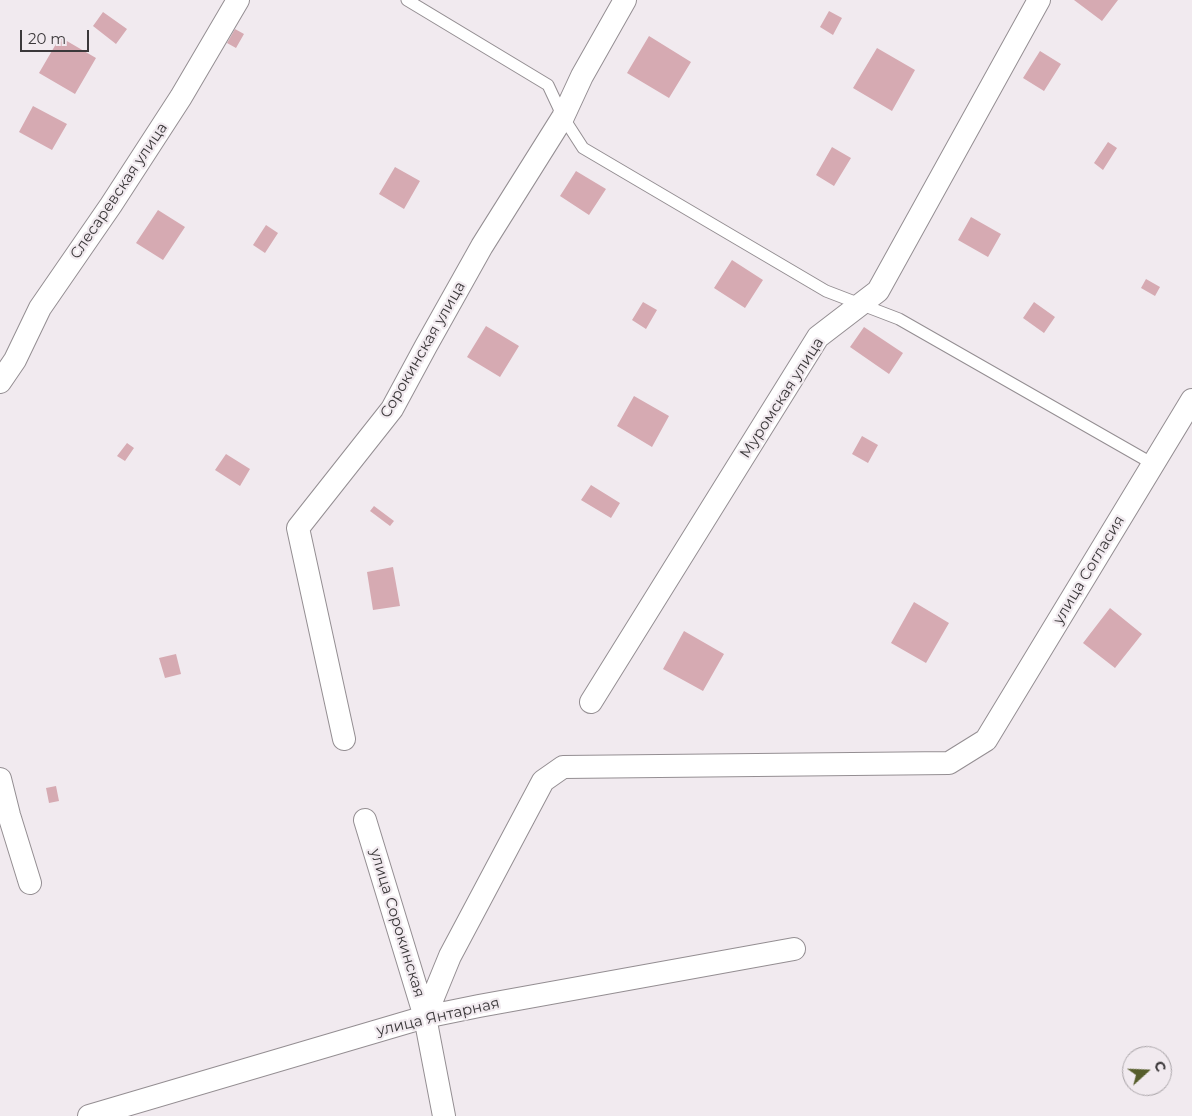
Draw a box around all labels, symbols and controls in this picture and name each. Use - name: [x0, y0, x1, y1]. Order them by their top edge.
- scale bar: [22, 20, 91, 52]
- text: 20 m: [28, 29, 66, 48]
- street label: Слесаревская улица: [67, 119, 171, 263]
- street label: Сорокинская улица: [377, 279, 469, 421]
- street label: Муромская улица: [736, 334, 828, 462]
- street label: улица Согласия: [1050, 512, 1128, 628]
- street label: улица Сорокинская: [366, 846, 428, 1000]
- street label: улица Янтарная: [375, 994, 501, 1040]
- north arrow: [1122, 1046, 1172, 1096]
- text: С: [1150, 1058, 1170, 1074]

